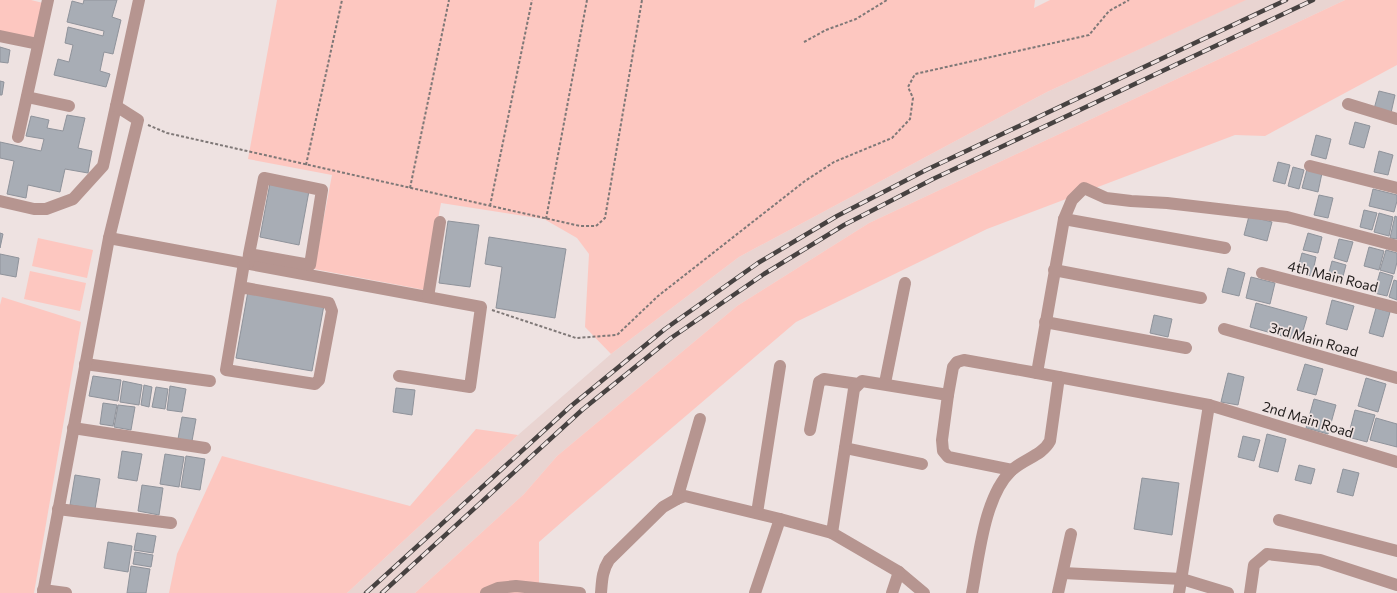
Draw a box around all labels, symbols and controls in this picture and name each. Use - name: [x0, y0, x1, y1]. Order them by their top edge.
- street label: 4th Main Road: [1286, 257, 1380, 295]
- street label: 3rd Main Road: [1268, 318, 1360, 360]
- street label: 2nd Main Road: [1261, 397, 1355, 441]

